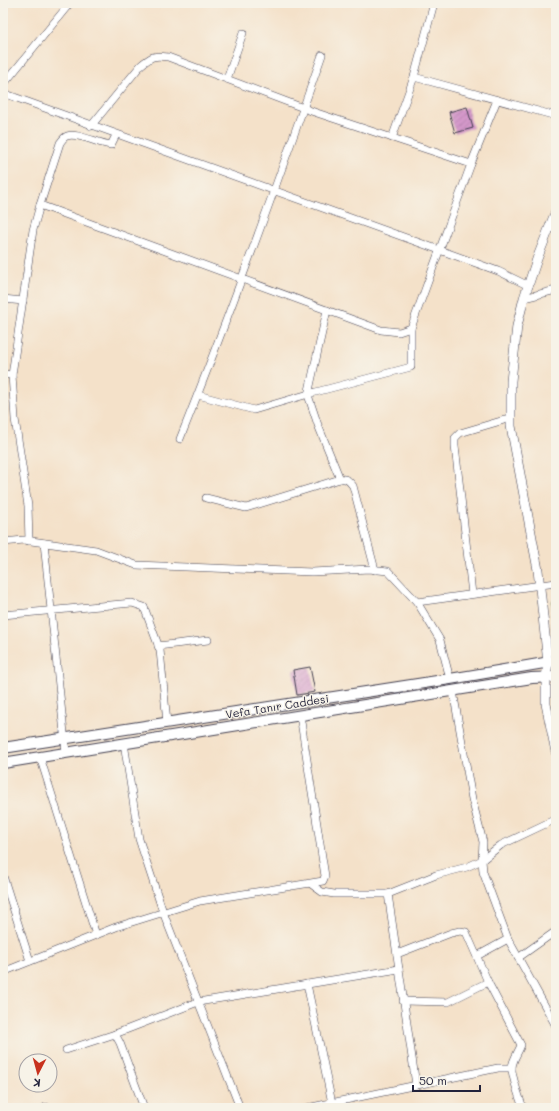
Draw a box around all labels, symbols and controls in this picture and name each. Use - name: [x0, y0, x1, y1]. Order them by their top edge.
- street label: Vefa Tanır Caddesi: [224, 690, 330, 722]
- north arrow: [18, 1053, 58, 1093]
- scale bar: [413, 1067, 480, 1093]
- text: 50 m: [419, 1072, 447, 1088]
- text: K: [33, 1076, 41, 1091]

